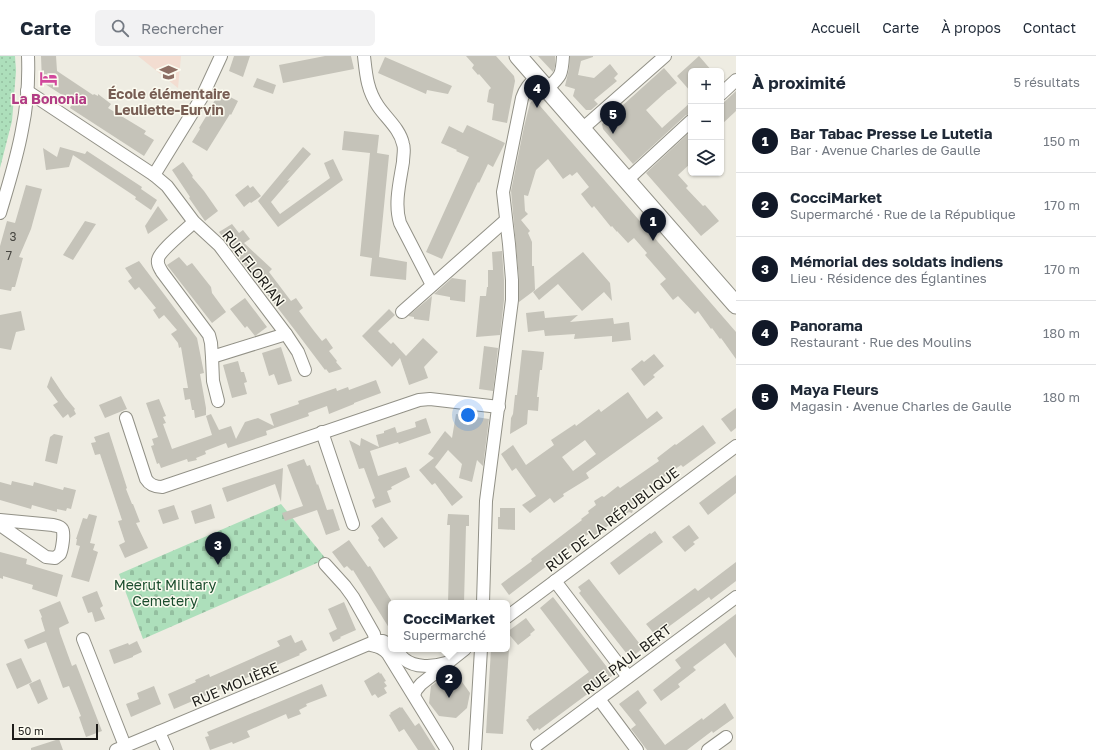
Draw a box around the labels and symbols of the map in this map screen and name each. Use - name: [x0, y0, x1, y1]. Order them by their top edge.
- school or university icon: École élémentaire Leuliette-Eurvin: [159, 63, 179, 83]
- hotel icon: La Bononia: [39, 68, 59, 88]
- pin: 4: [524, 75, 550, 108]
- place label: École élémentaire Leuliette-Eurvin: [108, 85, 230, 118]
- place label: La Bononia: [11, 90, 87, 107]
- pin: 5: [600, 101, 626, 134]
- pin: 1: [640, 208, 666, 241]
- street label: RUE FLORIAN: [219, 227, 289, 309]
- house number: 3: [9, 229, 17, 244]
- house number: 7: [6, 248, 12, 263]
- your location: [458, 405, 478, 425]
- street label: RUE DE LA RÉPUBLIQUE: [542, 463, 682, 575]
- pin: 3: [205, 532, 231, 565]
- park label: Meerut Military Cemetery: [114, 576, 216, 609]
- street label: RUE PAUL BERT: [579, 620, 675, 698]
- street label: RUE MOLIÈRE: [189, 658, 281, 710]
- pin: 2: [436, 665, 462, 698]
- scale bar: [12, 722, 98, 741]

